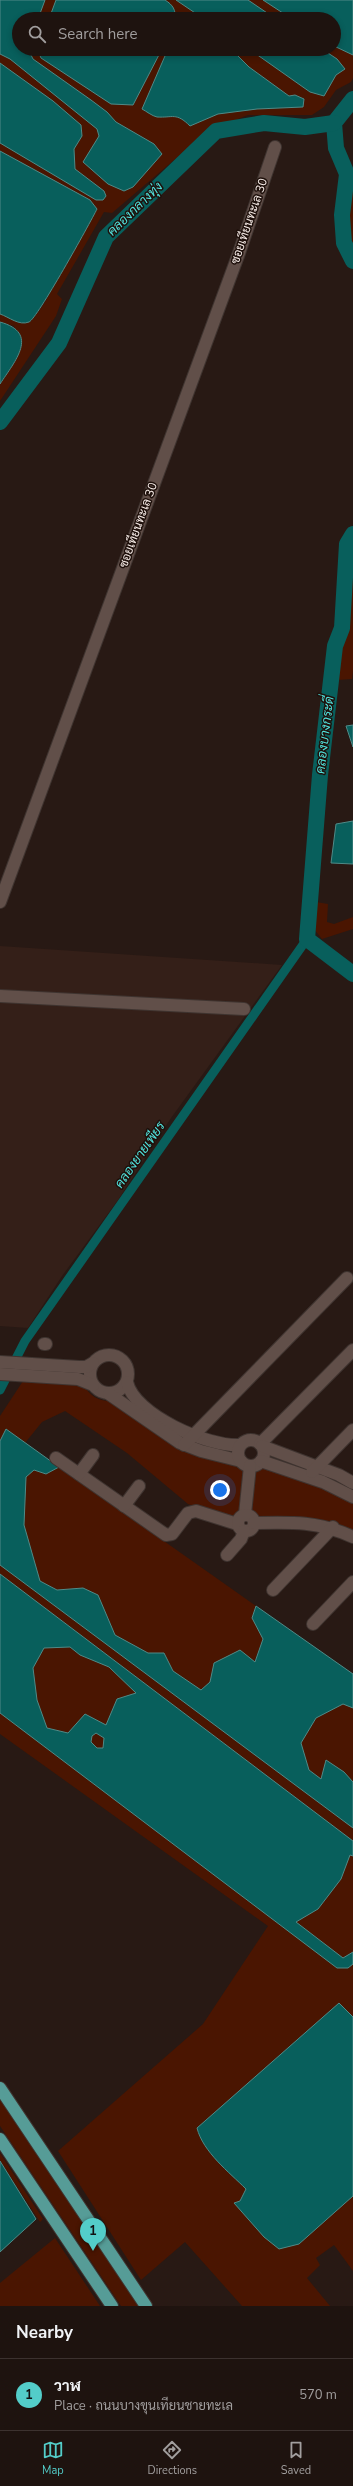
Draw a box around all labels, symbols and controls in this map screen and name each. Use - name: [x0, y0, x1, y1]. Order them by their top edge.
- search box: [12, 12, 341, 56]
- icon: search: [26, 23, 48, 45]
- text: Search here: [58, 24, 138, 44]
- street label: ซอยเทียนทะเล 30: [227, 176, 271, 266]
- water label: คลองกลางทุ่ง: [103, 178, 167, 240]
- street label: ซอยเทียนทะเล 30: [115, 480, 161, 570]
- water label: คลองบางกระดี่: [307, 693, 339, 775]
- water label: คลองยายเพียร: [110, 1117, 170, 1192]
- your location: [210, 1480, 230, 1500]
- pin: 1: [80, 2218, 106, 2251]
- text: Nearby: [16, 2321, 73, 2344]
- text: วาฬ: [54, 2376, 81, 2396]
- text: 1: [25, 2386, 33, 2404]
- text: 570 m: [299, 2386, 337, 2404]
- text: Place · ถนนบางขุนเทียนชายทะเล: [54, 2397, 233, 2415]
- tab: Map: [42, 2439, 64, 2478]
- tab: Directions: [148, 2439, 197, 2478]
- tab: Saved: [281, 2439, 311, 2478]

